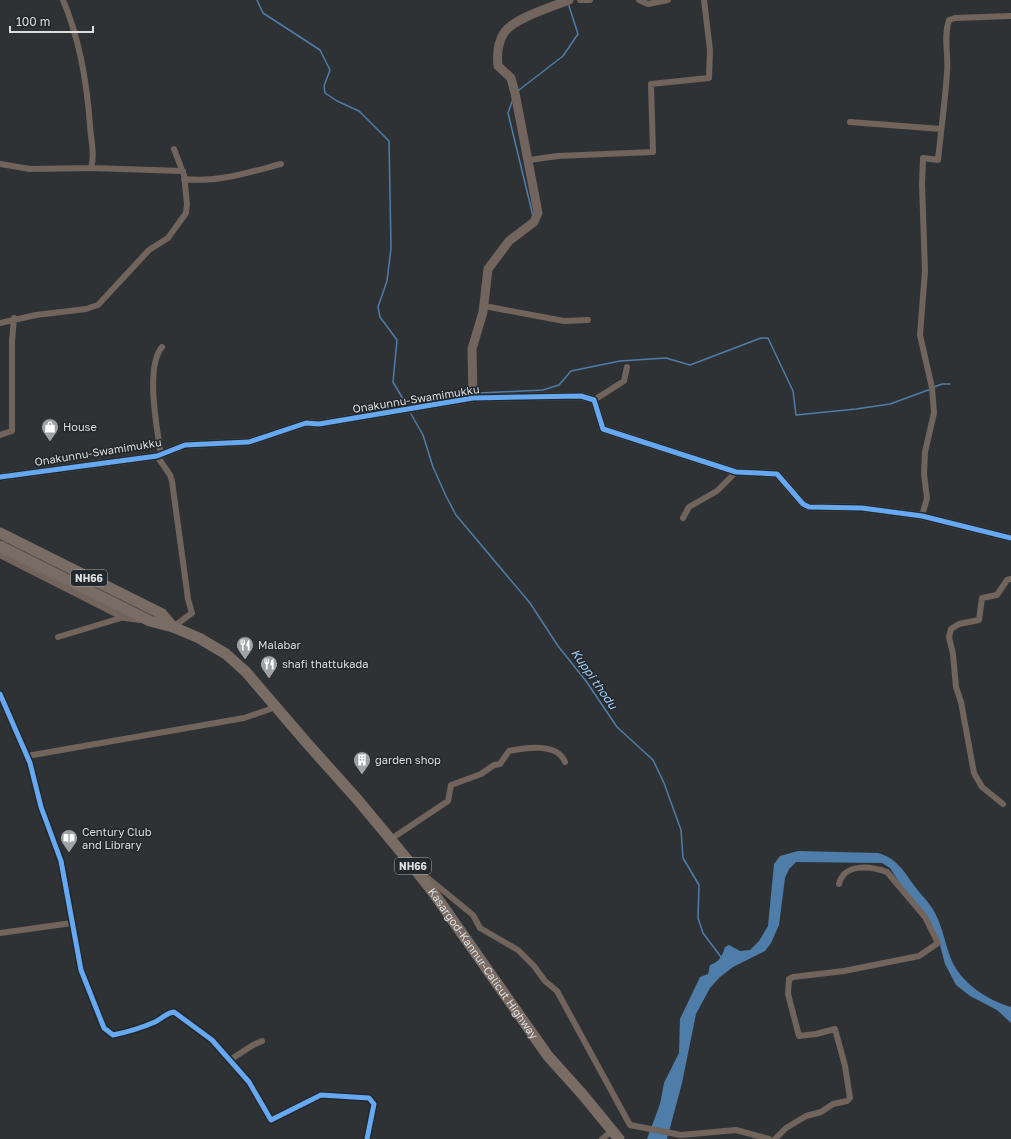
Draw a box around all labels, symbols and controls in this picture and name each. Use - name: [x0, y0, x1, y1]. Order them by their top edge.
- scale bar: [10, 8, 93, 34]
- text: 100 m: [16, 14, 50, 29]
- street label: Onakunnu-Swamimukku: [352, 382, 480, 415]
- shop icon: House: [40, 417, 60, 442]
- place label: House: [63, 420, 97, 433]
- street label: Onakunnu-Swamimukku: [34, 435, 162, 468]
- road number: NH66: [71, 570, 107, 586]
- restaurant icon: Malabar: [235, 635, 255, 660]
- place label: Malabar: [258, 638, 301, 651]
- water label: Kuppi thodu: [568, 646, 621, 712]
- restaurant icon: shafi thattukada: [259, 654, 279, 679]
- place label: shafi thattukada: [282, 657, 368, 670]
- building icon: garden shop: [352, 750, 372, 775]
- place label: garden shop: [375, 753, 441, 766]
- place label: Century Club and Library: [82, 825, 152, 851]
- library icon: Century Club and Library: [59, 828, 79, 853]
- road number: NH66: [395, 858, 431, 874]
- street label: Kasargod-Kannur-Calicut Highway: [426, 885, 541, 1041]

